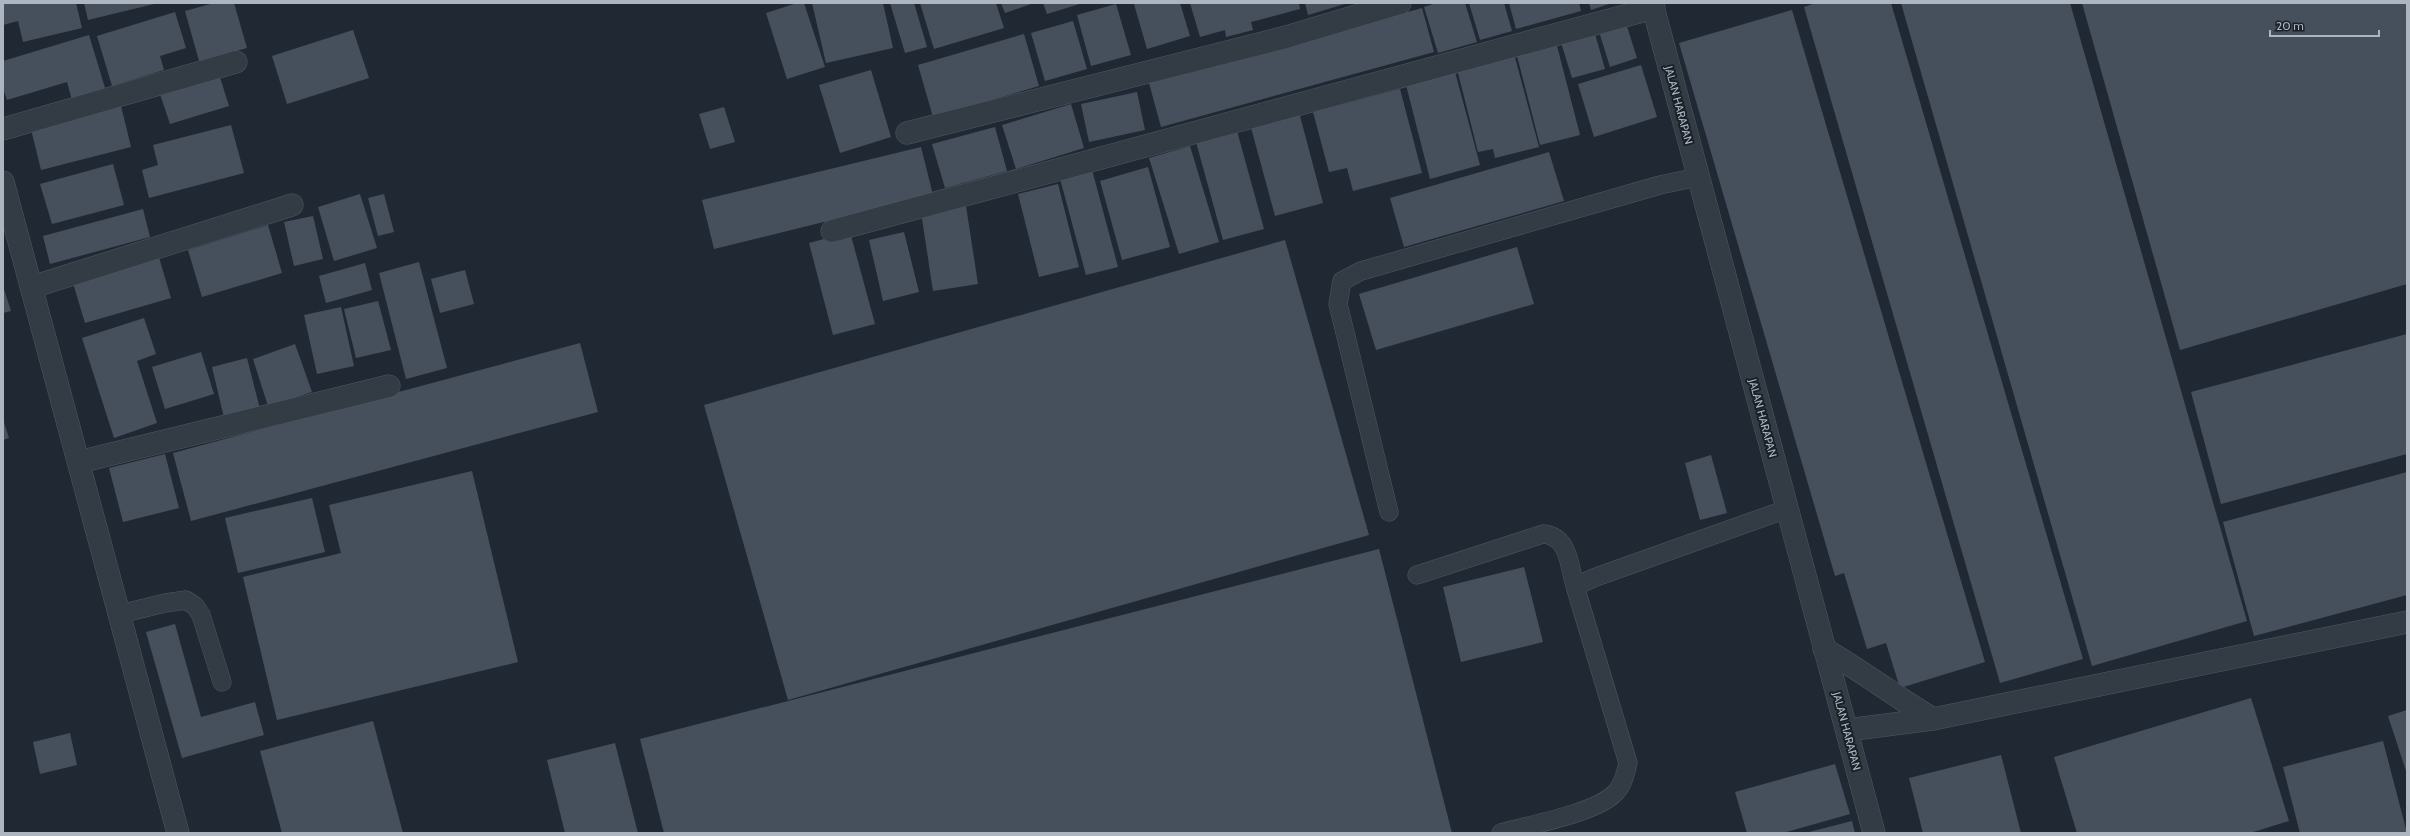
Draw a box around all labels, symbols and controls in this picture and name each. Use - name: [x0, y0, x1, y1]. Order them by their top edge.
- scale bar: [2270, 12, 2379, 38]
- text: 20 m: [2276, 18, 2304, 33]
- street label: JALAN HARAPAN: [1662, 63, 1696, 146]
- street label: JALAN HARAPAN: [1746, 376, 1780, 459]
- street label: JALAN HARAPAN: [1830, 689, 1864, 772]

